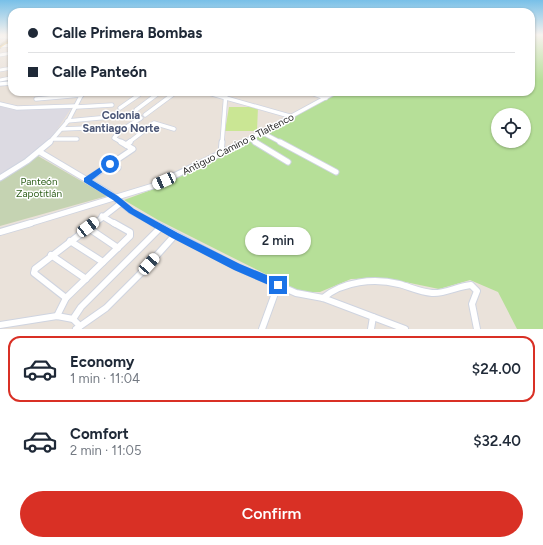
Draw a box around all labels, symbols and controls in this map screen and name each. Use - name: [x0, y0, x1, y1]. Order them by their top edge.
- text: Calle Primera Bombas: [52, 24, 202, 42]
- text: Calle Panteón: [52, 63, 147, 81]
- map controls: [491, 108, 531, 148]
- button: locate: [491, 108, 531, 148]
- district label: Colonia Santiago Norte: [82, 109, 160, 135]
- street label: Antiguo Camino a Tlaltenco: [180, 110, 296, 178]
- route start: [101, 155, 119, 173]
- car: [151, 171, 177, 191]
- park label: Panteón Zapotitlán: [16, 175, 62, 200]
- car: [75, 215, 101, 239]
- callout: 2 min: [245, 227, 311, 255]
- text: 2 min: [262, 233, 294, 248]
- car: [137, 251, 161, 277]
- route end: [269, 276, 287, 294]
- icon: car: [22, 351, 58, 387]
- text: Economy: [70, 353, 135, 371]
- text: $24.00: [472, 360, 521, 378]
- text: 1 min · 11:04: [70, 371, 140, 386]
- icon: car: [22, 423, 58, 459]
- text: Comfort: [70, 425, 129, 443]
- text: $32.40: [473, 432, 521, 450]
- text: 2 min · 11:05: [70, 443, 141, 458]
- button: Confirm: [20, 491, 523, 537]

